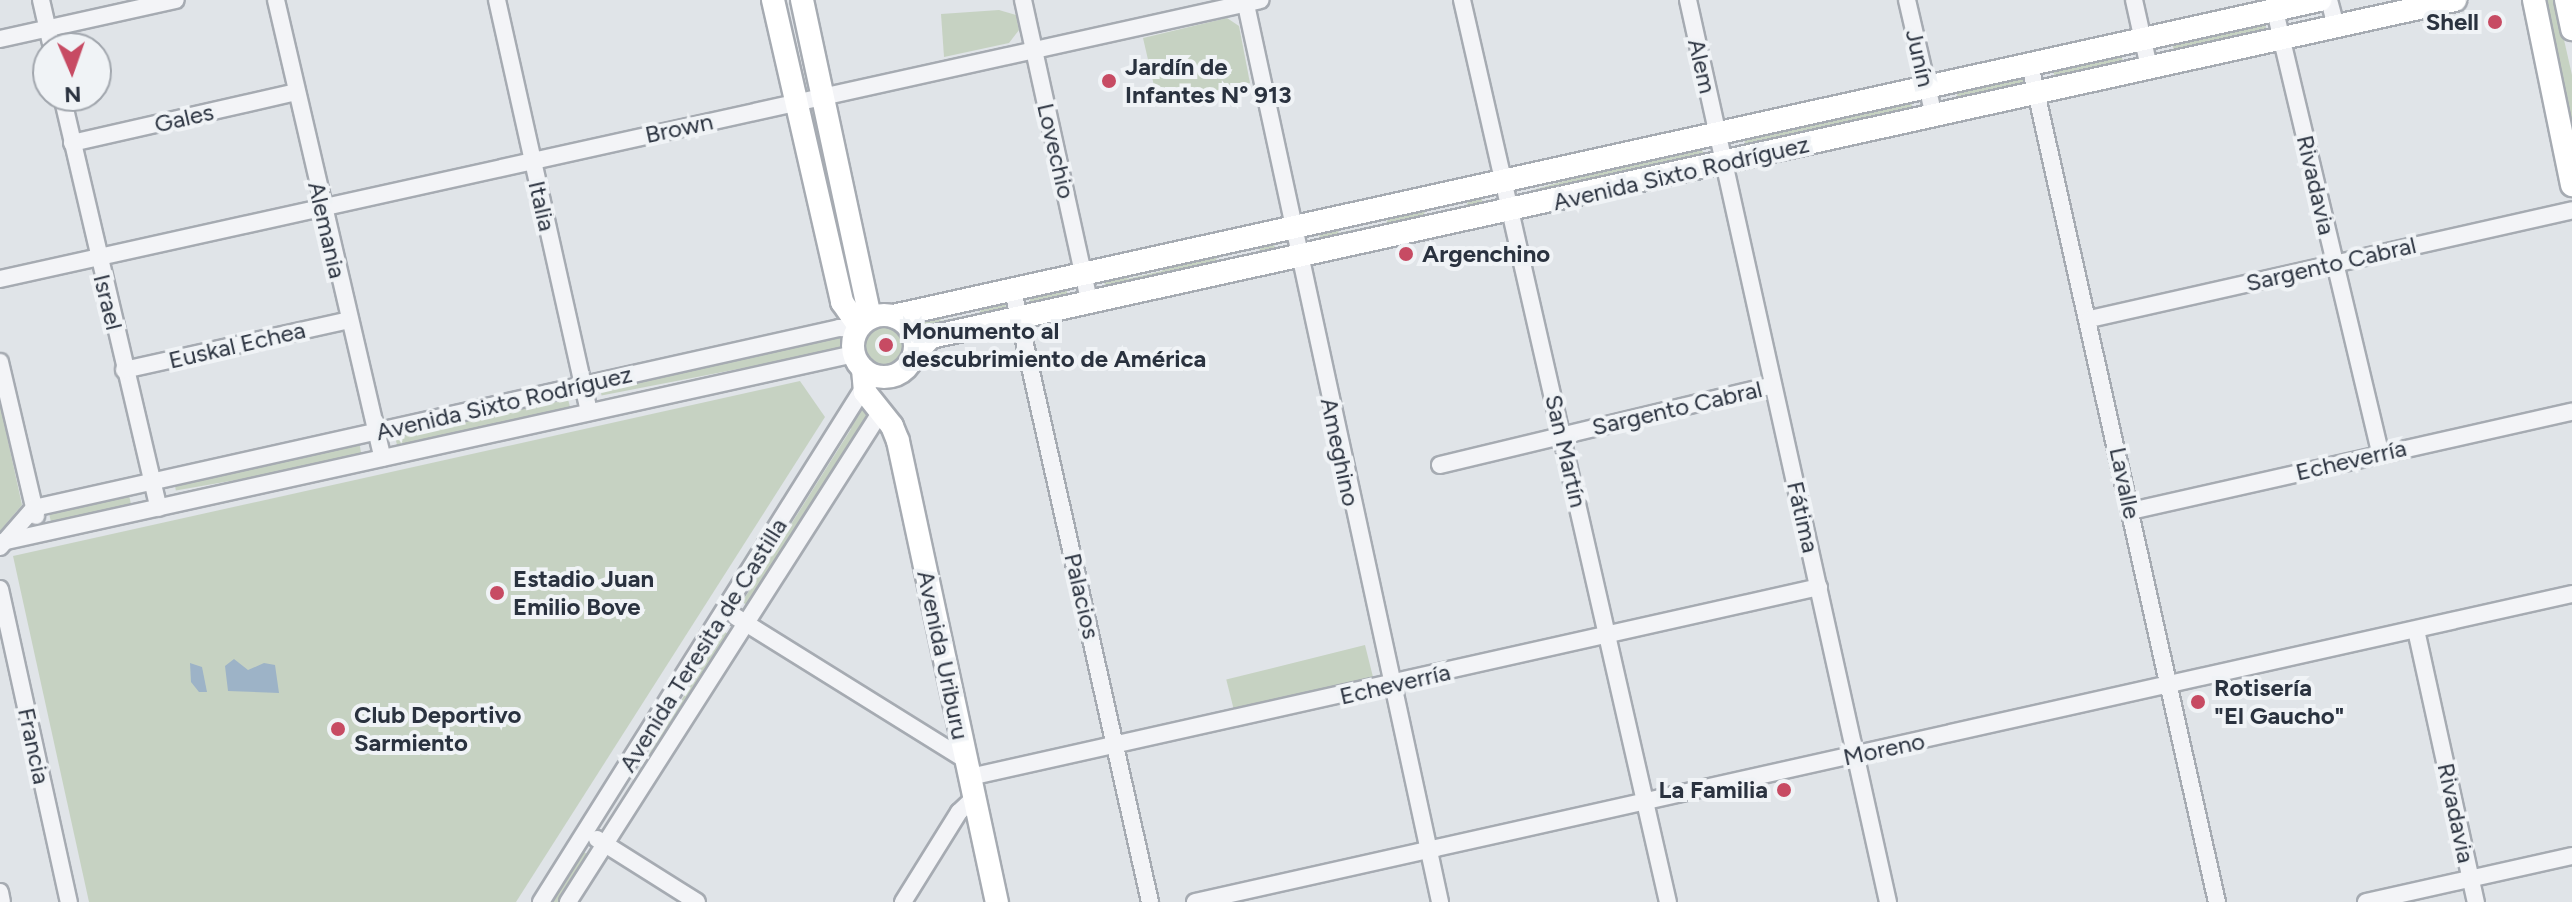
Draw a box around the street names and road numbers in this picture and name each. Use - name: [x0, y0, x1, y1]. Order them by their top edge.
- street label: Junín: [1899, 26, 1941, 90]
- street label: Alem: [1682, 36, 1722, 96]
- street label: Gales: [152, 97, 216, 139]
- street label: Lovechio: [1031, 100, 1081, 202]
- street label: Brown: [642, 107, 716, 149]
- street label: Avenida Sixto Rodríguez: [1550, 129, 1812, 217]
- street label: Rivadavia: [2291, 132, 2341, 238]
- street label: Italia: [522, 178, 562, 234]
- street label: Alemania: [302, 179, 352, 281]
- street label: Sargento Cabral: [2243, 230, 2419, 298]
- street label: Israel: [87, 271, 129, 333]
- street label: Euskal Echea: [166, 315, 308, 375]
- street label: Avenida Sixto Rodríguez: [373, 359, 635, 447]
- street label: Sargento Cabral: [1589, 374, 1765, 442]
- street label: San Martín: [1539, 392, 1593, 510]
- street label: Ameghino: [1314, 395, 1366, 509]
- street label: Echeverría: [2293, 433, 2409, 487]
- street label: Lavalle: [2103, 444, 2147, 522]
- street label: Fátima: [1781, 478, 1825, 556]
- street label: Avenida Teresita de Castilla: [613, 513, 793, 777]
- street label: Palacios: [1058, 550, 1106, 642]
- street label: Avenida Uriburu: [911, 568, 975, 742]
- street label: Echeverría: [1337, 657, 1453, 711]
- street label: Francia: [12, 705, 56, 787]
- street label: Moreno: [1841, 726, 1927, 772]
- street label: Rivadavia: [2431, 760, 2481, 866]

